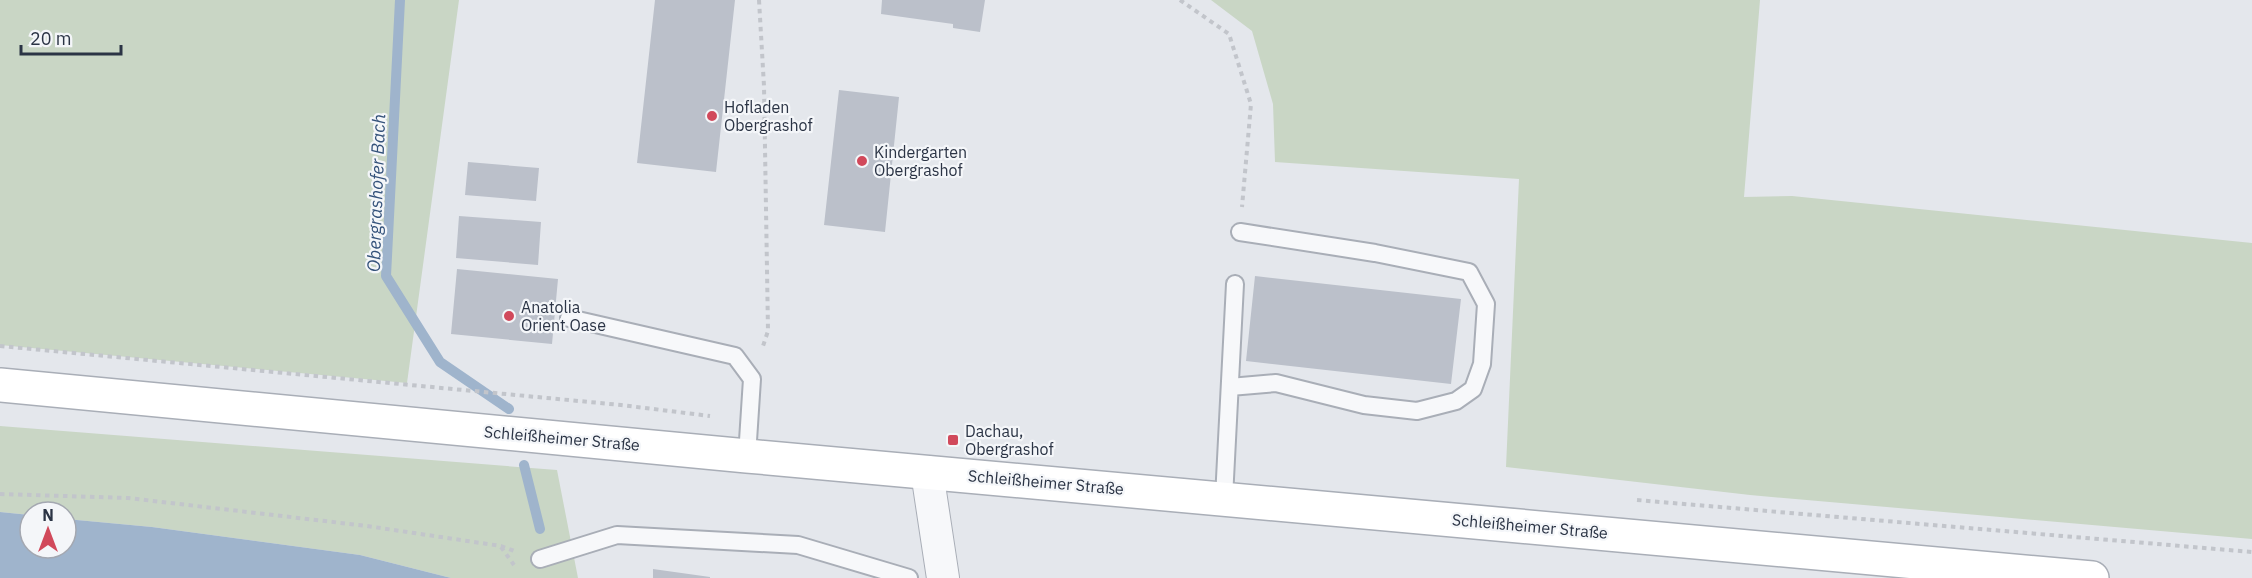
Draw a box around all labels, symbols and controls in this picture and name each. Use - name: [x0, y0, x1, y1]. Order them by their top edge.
- scale bar: [21, 18, 122, 56]
- text: 20 m: [30, 27, 72, 50]
- place label: Hofladen Obergrashof: [724, 97, 813, 135]
- marker: Hofladen Obergrashof: [705, 109, 719, 123]
- water label: Obergrashofer Bach: [362, 113, 390, 273]
- place label: Kindergarten Obergrashof: [874, 142, 967, 180]
- marker: Kindergarten Obergrashof: [855, 154, 869, 168]
- place label: Anatolia Orient Oase: [521, 297, 606, 335]
- marker: Anatolia Orient Oase: [502, 309, 516, 323]
- street label: Schleißheimer Straße: [483, 421, 641, 455]
- place label: Dachau, Obergrashof: [965, 421, 1054, 459]
- marker: Dachau, Obergrashof: [946, 433, 960, 447]
- street label: Schleißheimer Straße: [967, 465, 1125, 499]
- north arrow: [18, 500, 78, 560]
- text: N: [42, 505, 54, 525]
- street label: Schleißheimer Straße: [1451, 509, 1609, 543]

